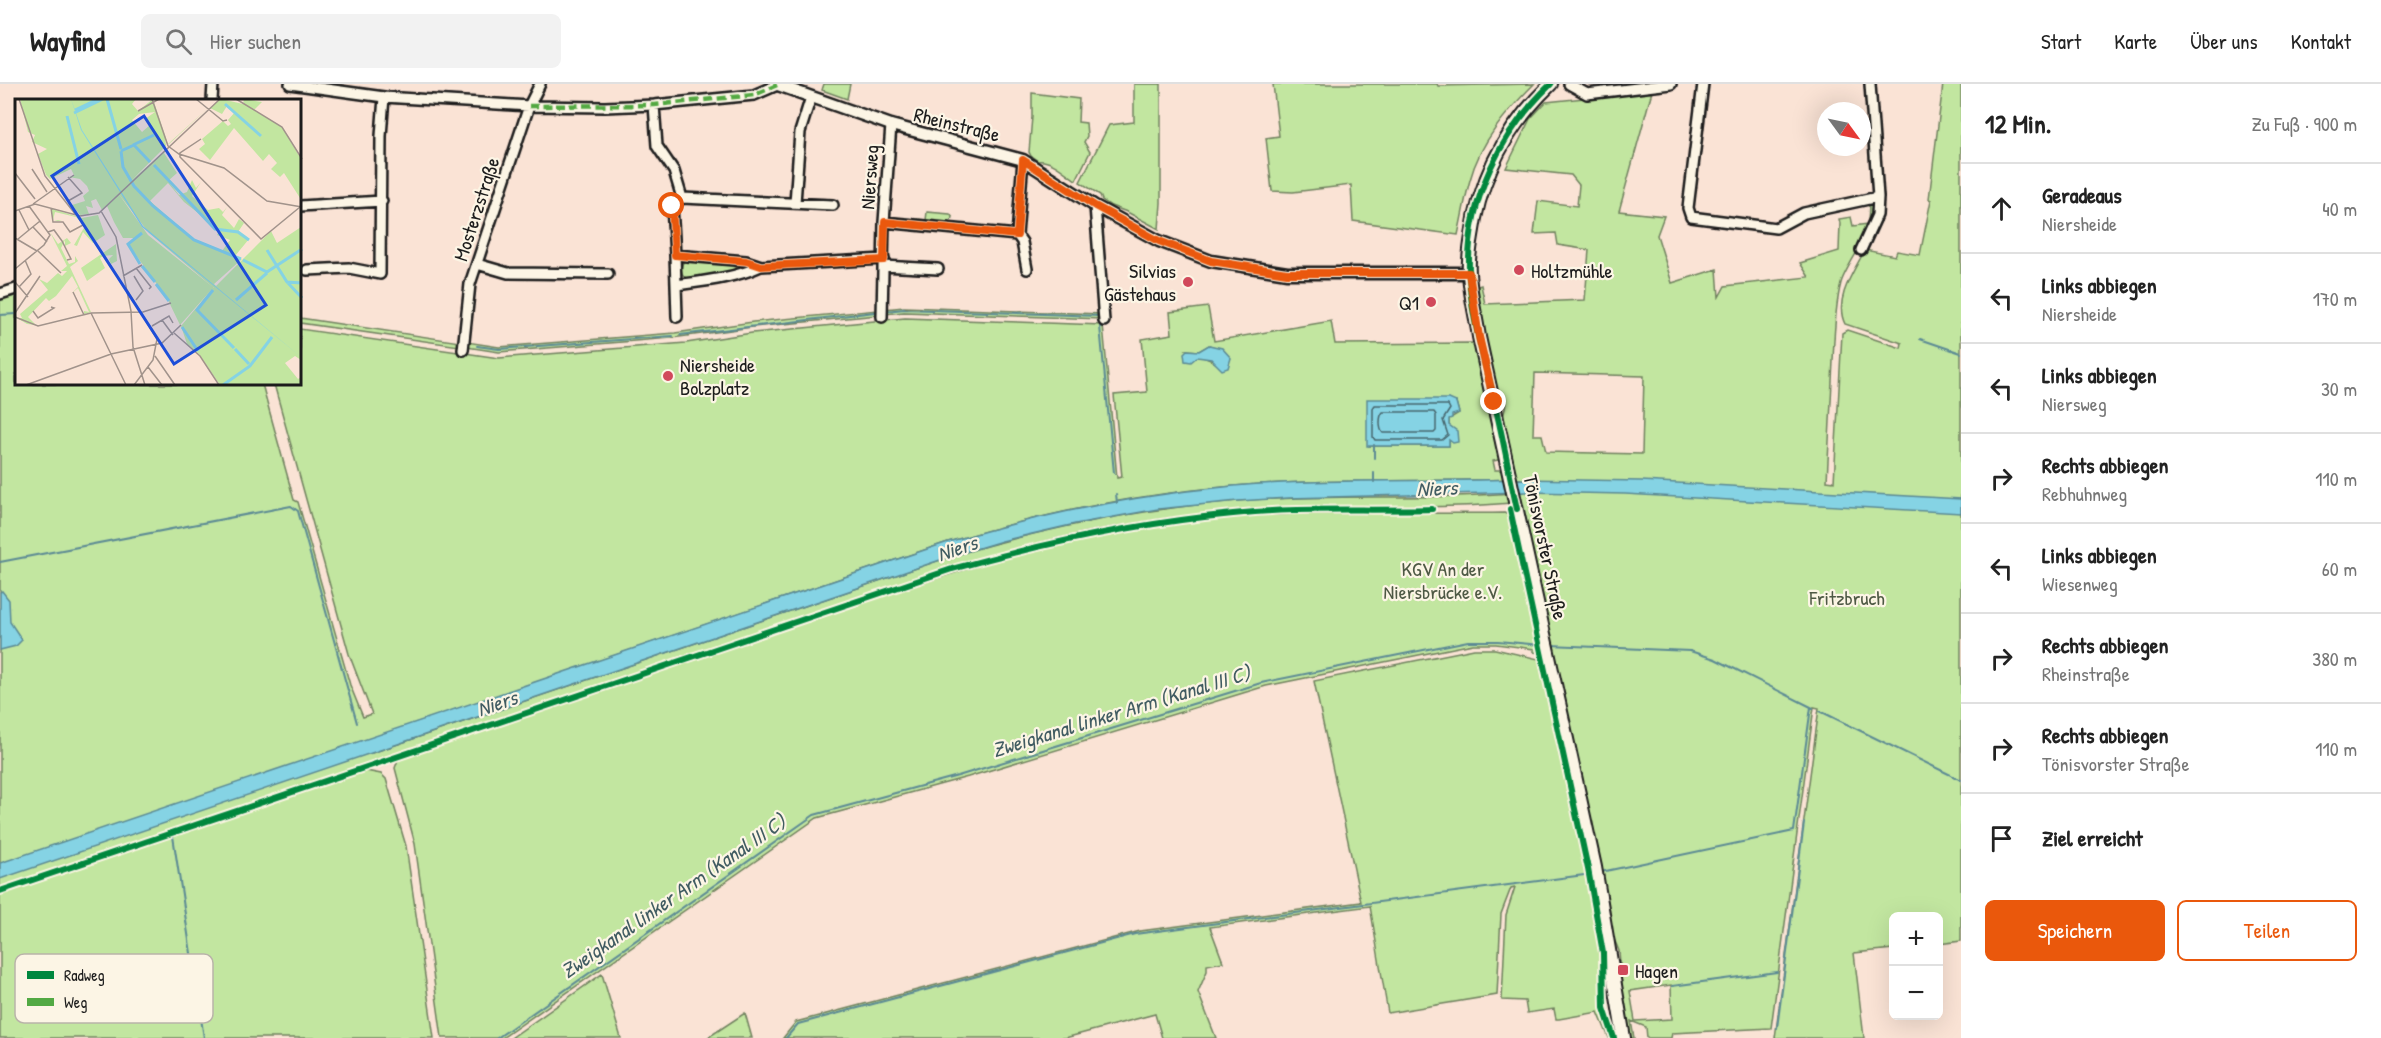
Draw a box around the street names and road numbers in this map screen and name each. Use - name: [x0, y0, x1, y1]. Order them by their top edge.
- street label: Rheinstraße: [911, 100, 1003, 148]
- street label: Niersweg: [853, 144, 885, 210]
- street label: Mosterzstraße: [447, 154, 505, 264]
- street label: Tönisvorster Straße: [1517, 472, 1575, 622]

